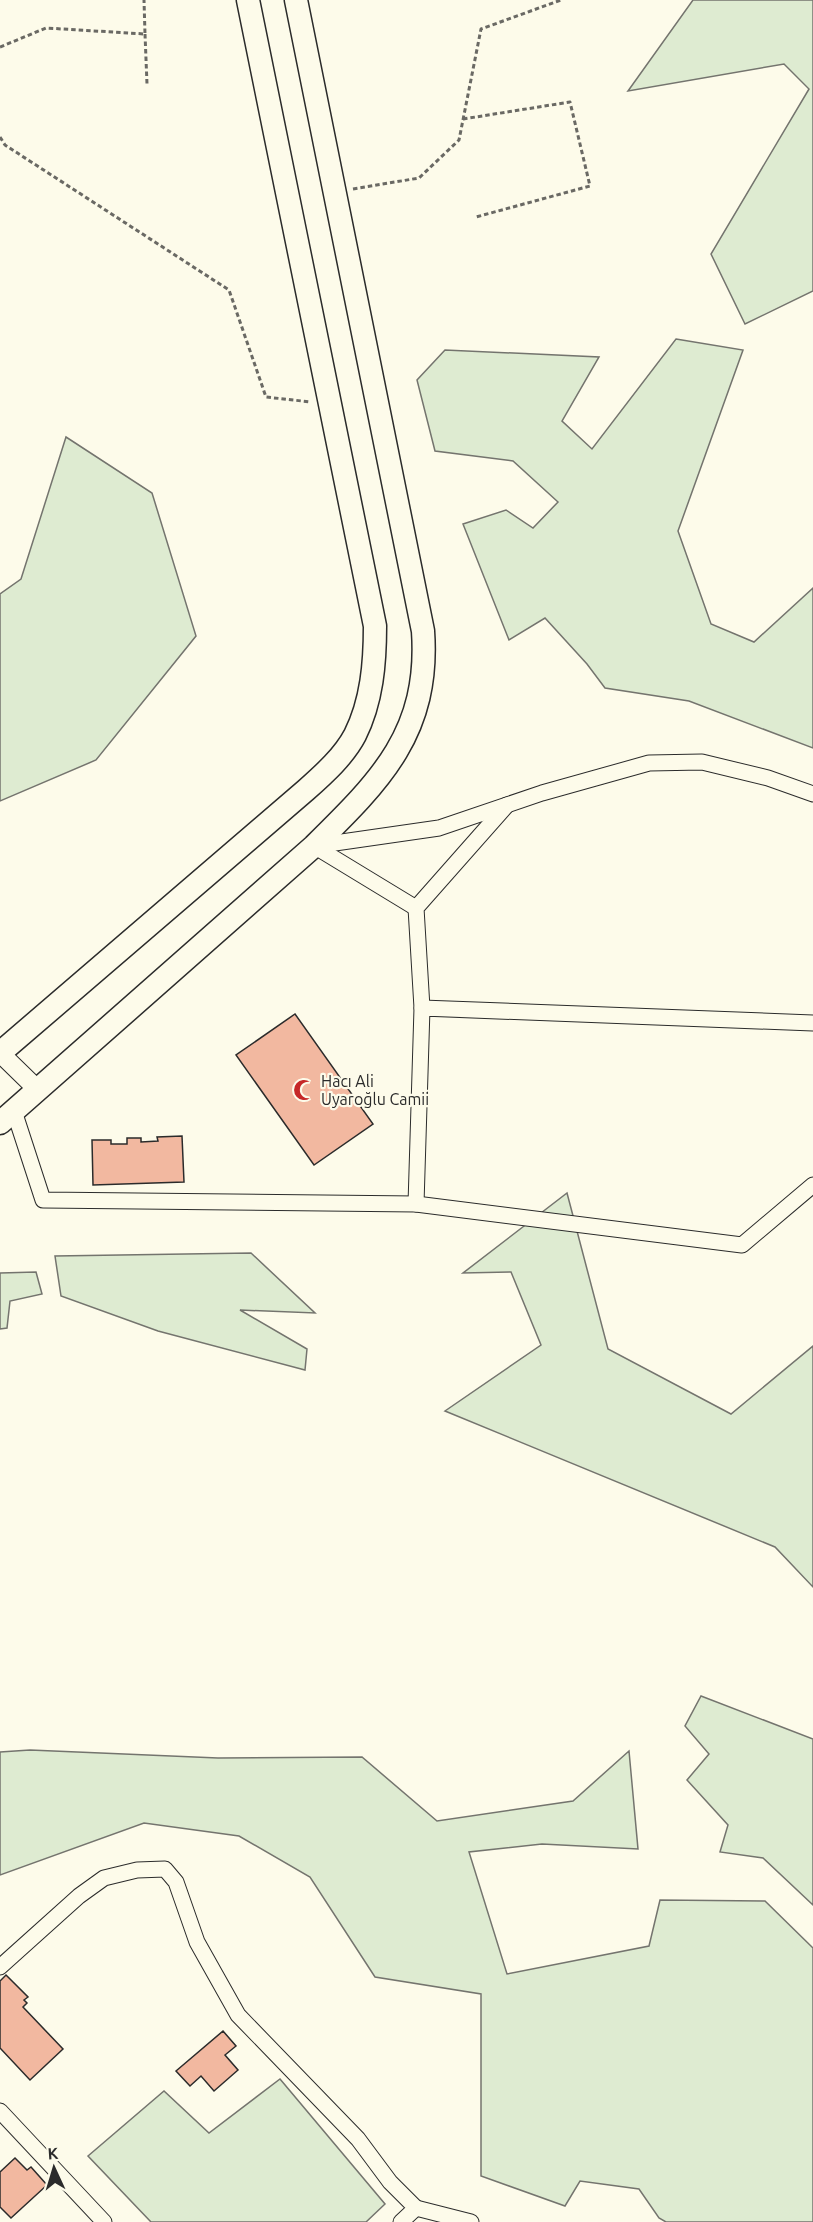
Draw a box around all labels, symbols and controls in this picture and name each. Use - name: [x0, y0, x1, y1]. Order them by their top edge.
- place label: Hacı Ali Uyaroğlu Camii: [321, 1072, 429, 1108]
- mosque icon: Hacı Ali Uyaroğlu Camii: [292, 1078, 316, 1102]
- north arrow: [24, 2138, 84, 2198]
- text: K: [47, 2144, 59, 2162]

